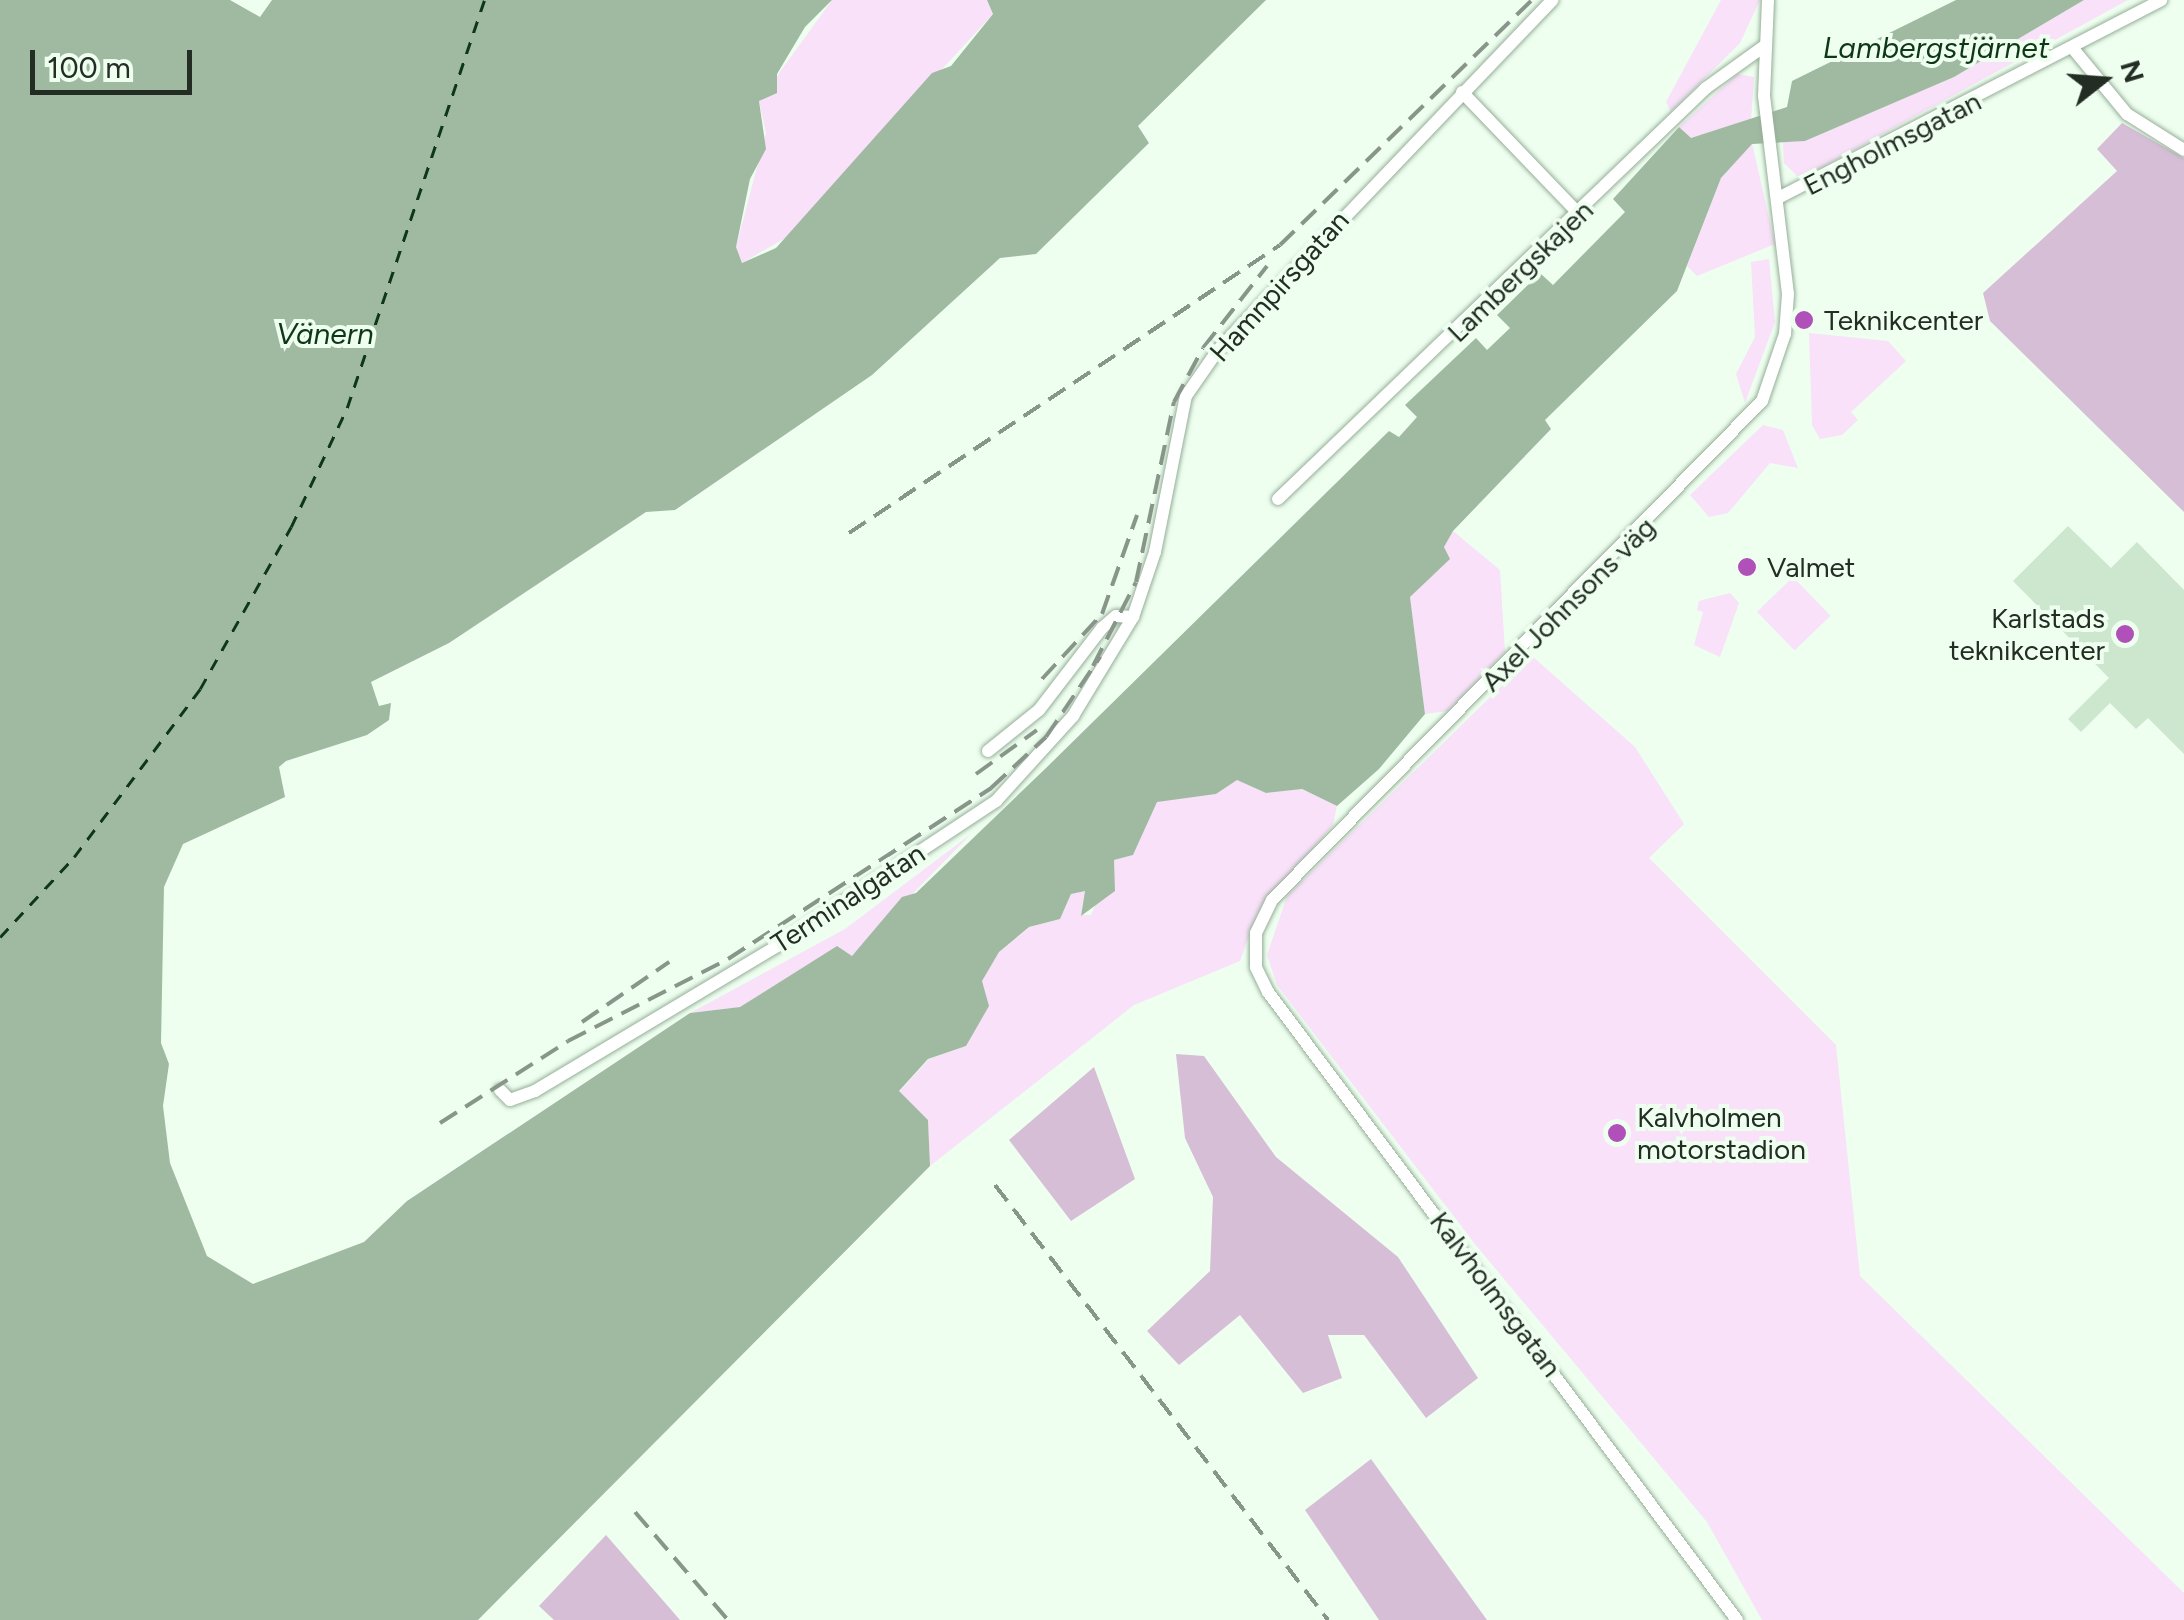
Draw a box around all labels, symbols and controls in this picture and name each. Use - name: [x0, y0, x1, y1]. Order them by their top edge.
- scale bar: [35, 30, 198, 92]
- water label: Lambergstjärnet: [1823, 30, 2049, 66]
- north arrow: [2054, 30, 2154, 130]
- text: 100 m: [47, 49, 131, 86]
- text: N: [2113, 56, 2152, 87]
- street label: Engholmsgatan: [1798, 84, 1986, 202]
- street label: Lambergskajen: [1440, 193, 1600, 349]
- street label: Hamnpirsgatan: [1202, 204, 1356, 368]
- place label: Teknikcenter: [1824, 303, 1983, 337]
- marker: Teknikcenter: [1793, 309, 1815, 331]
- water label: Vänern: [276, 316, 374, 352]
- street label: Axel Johnsons väg: [1474, 510, 1662, 698]
- place label: Valmet: [1767, 550, 1855, 584]
- marker: Valmet: [1736, 556, 1758, 578]
- place label: Karlstads teknikcenter: [1949, 601, 2105, 667]
- marker: Karlstads teknikcenter: [2114, 623, 2136, 645]
- street label: Terminalgatan: [765, 836, 931, 960]
- place label: Kalvholmen motorstadion: [1637, 1100, 1806, 1166]
- marker: Kalvholmen motorstadion: [1606, 1122, 1628, 1144]
- street label: Kalvholmsgatan: [1423, 1205, 1569, 1383]

